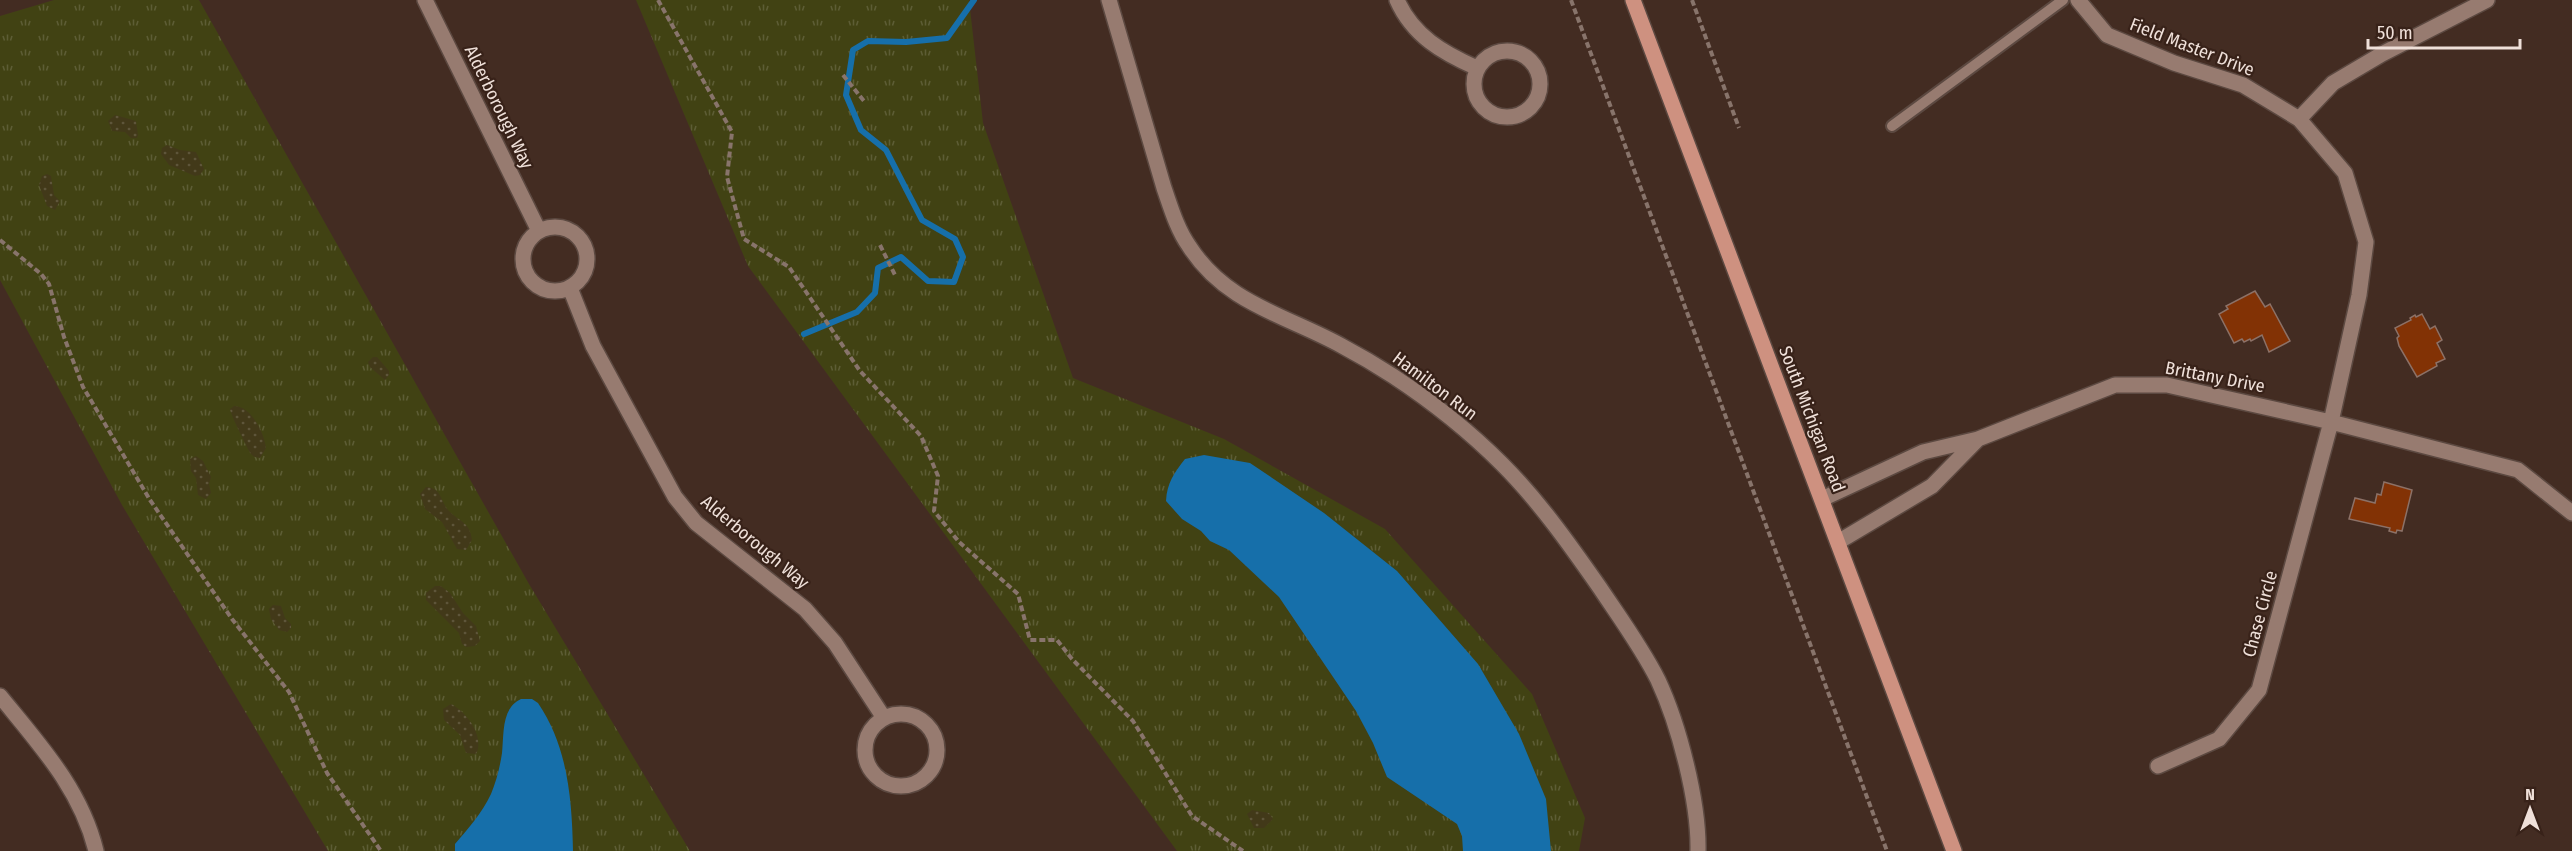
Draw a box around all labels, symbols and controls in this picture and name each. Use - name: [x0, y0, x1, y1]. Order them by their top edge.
- scale bar: [2368, 12, 2520, 50]
- street label: Field Master Drive: [2127, 13, 2257, 81]
- text: 50 m: [2377, 22, 2413, 44]
- street label: Alderborough Way: [460, 42, 538, 172]
- street label: South Michigan Road: [1774, 343, 1850, 495]
- street label: Hamilton Run: [1388, 347, 1482, 425]
- street label: Brittany Drive: [2163, 357, 2267, 397]
- street label: Alderborough Way: [696, 490, 814, 594]
- street label: Chase Circle: [2238, 568, 2282, 660]
- north arrow: [2500, 779, 2560, 839]
- text: N: [2525, 785, 2535, 804]

